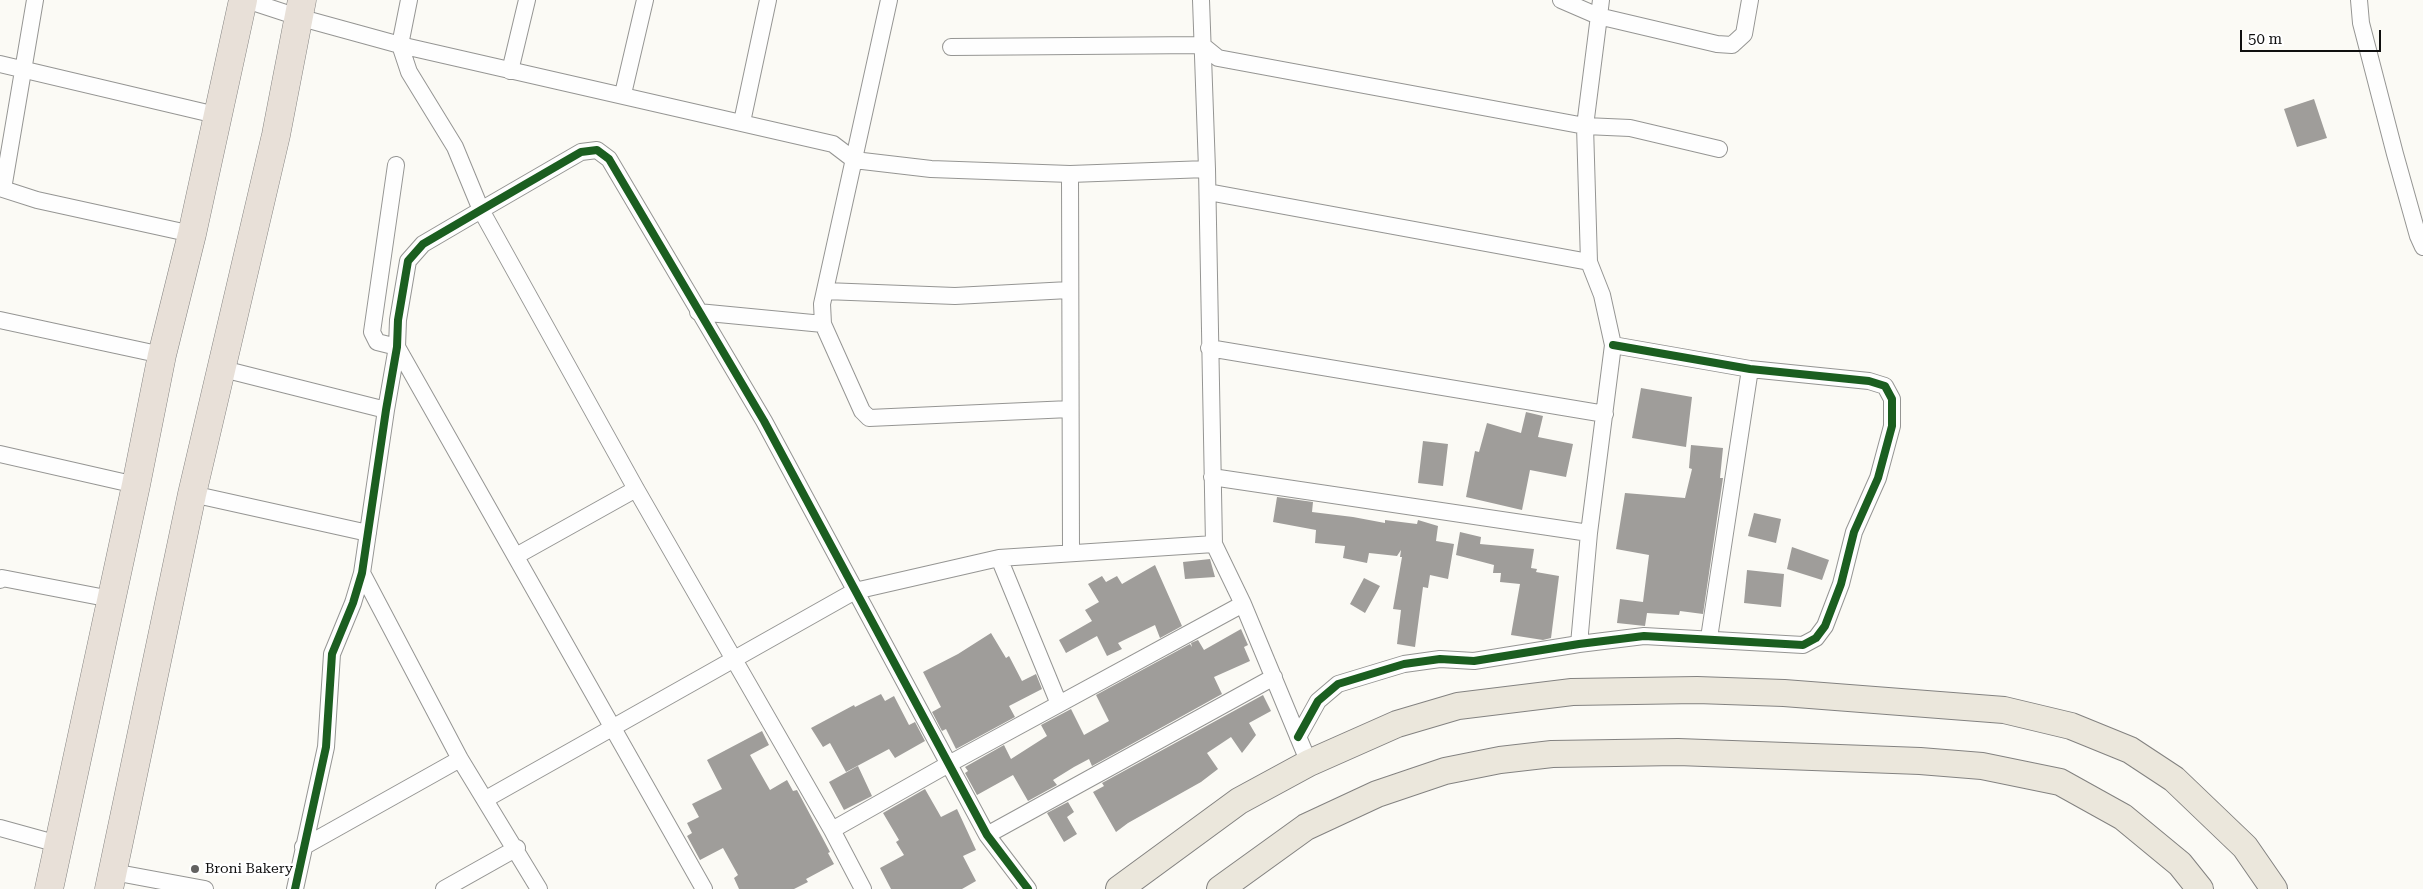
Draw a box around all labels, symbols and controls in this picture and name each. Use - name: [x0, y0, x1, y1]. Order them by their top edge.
- scale bar: [2243, 20, 2384, 52]
- text: 50 m: [2248, 30, 2282, 48]
- place label: Broni Bakery: [205, 861, 293, 877]
- marker: Broni Bakery: [189, 863, 201, 875]

